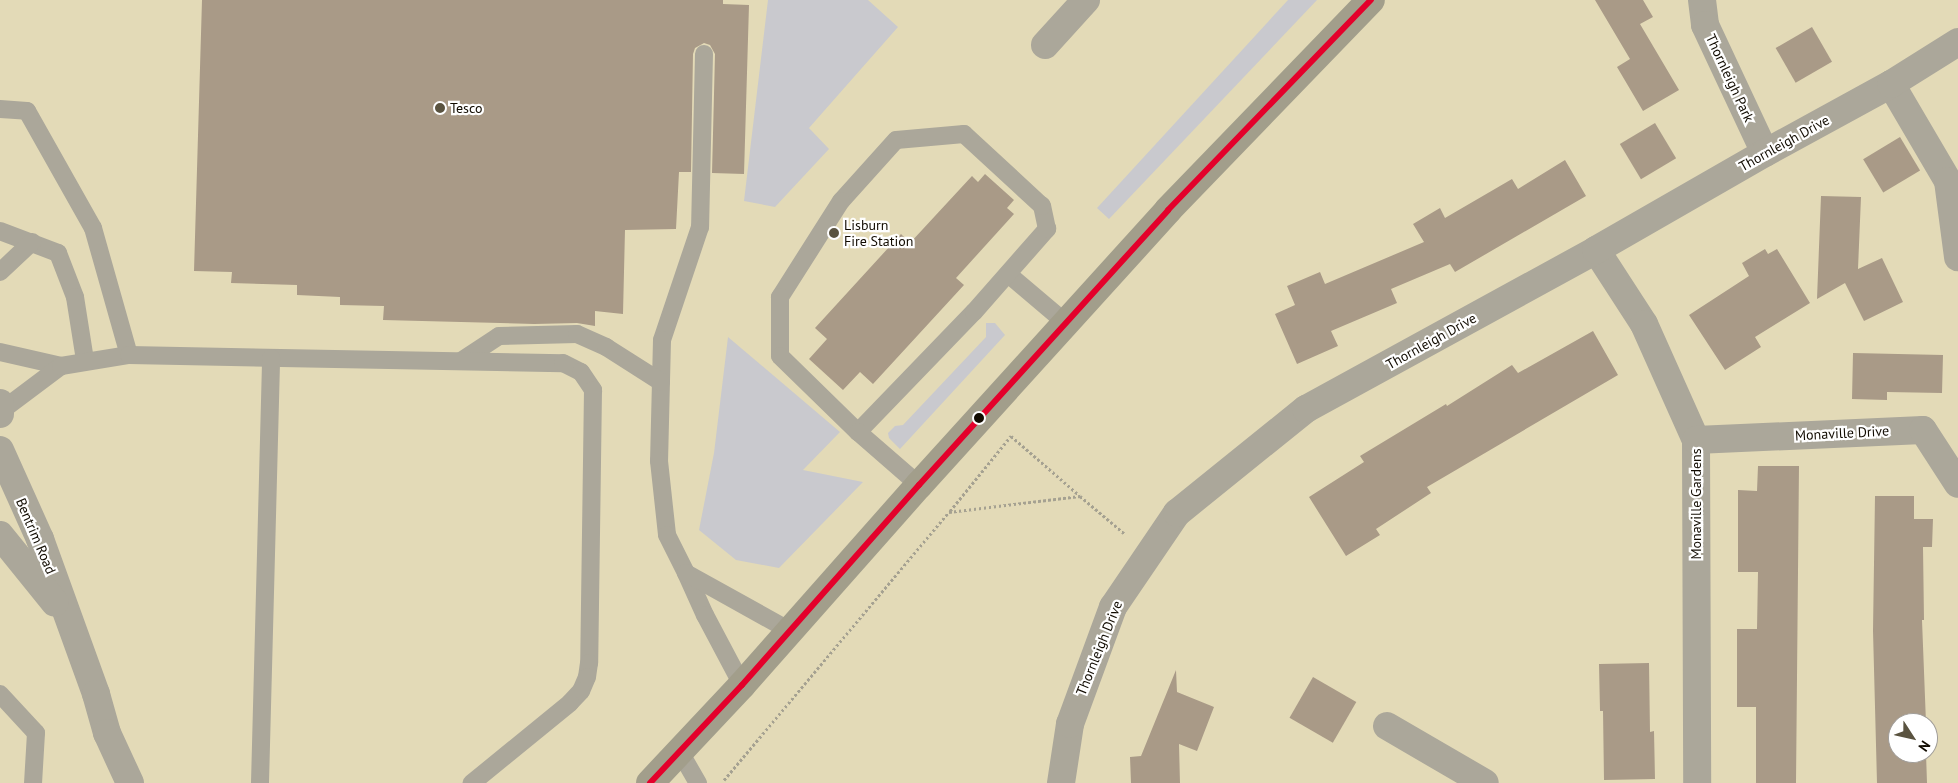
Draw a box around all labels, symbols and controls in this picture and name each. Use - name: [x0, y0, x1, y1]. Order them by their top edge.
- street label: Thornleigh Park: [1702, 31, 1758, 125]
- place label: Tesco: [450, 100, 482, 116]
- marker: Tesco: [434, 102, 446, 114]
- street label: Thornleigh Drive: [1736, 111, 1832, 175]
- place label: Lisburn Fire Station: [844, 217, 913, 250]
- marker: Lisburn Fire Station: [828, 227, 840, 239]
- street label: Thornleigh Drive: [1383, 309, 1479, 373]
- unlabelled marker: [974, 413, 984, 423]
- street label: Monaville Drive: [1795, 422, 1889, 444]
- street label: Monaville Gardens: [1688, 448, 1704, 560]
- street label: Bentrim Road: [12, 495, 60, 577]
- street label: Thornleigh Drive: [1072, 598, 1126, 698]
- north arrow: [1888, 713, 1938, 763]
- text: N: [1914, 737, 1934, 755]

